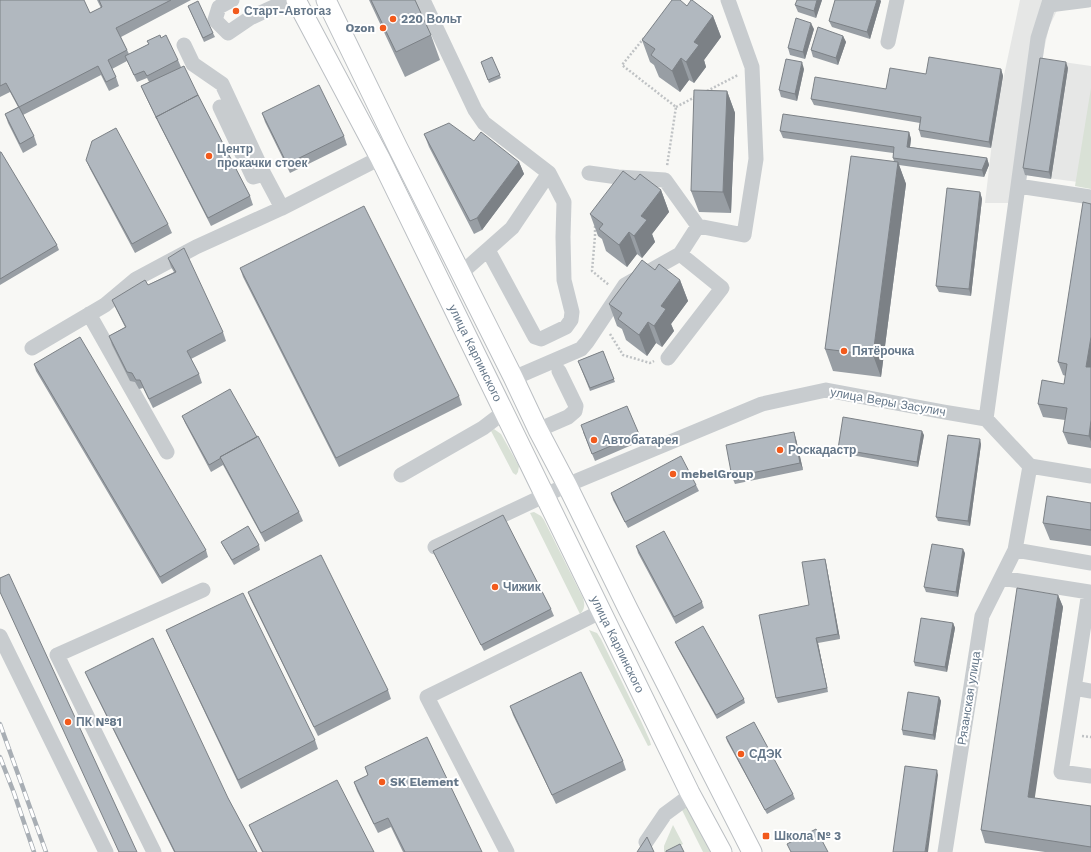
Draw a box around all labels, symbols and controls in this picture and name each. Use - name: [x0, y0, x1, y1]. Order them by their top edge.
- place label: Старт-Автогаз: [244, 4, 331, 18]
- marker: Старт-Автогаз: [231, 6, 241, 16]
- place label: 220 Вольт: [401, 12, 462, 26]
- marker: 220 Вольт: [388, 14, 398, 24]
- place label: Ozon: [345, 21, 375, 35]
- marker: Ozon: [378, 23, 388, 33]
- place label: Центр прокачки стоек: [217, 142, 308, 170]
- marker: Центр прокачки стоек: [204, 151, 214, 161]
- street label: улица Карпинского: [446, 302, 505, 404]
- place label: Пятёрочка: [852, 344, 915, 358]
- marker: Пятёрочка: [839, 346, 849, 356]
- street label: улица Веры Засулич: [829, 385, 947, 419]
- place label: Автобатарея: [602, 433, 679, 447]
- marker: Автобатарея: [589, 435, 599, 445]
- place label: Роскадастр: [788, 443, 856, 457]
- marker: Роскадастр: [775, 445, 785, 455]
- place label: mebelGroup: [681, 467, 754, 481]
- marker: mebelGroup: [668, 469, 678, 479]
- place label: Чижик: [503, 580, 542, 594]
- marker: Чижик: [490, 582, 500, 592]
- street label: улица Карпинского: [588, 593, 647, 695]
- street label: Рязанская улица: [955, 650, 983, 746]
- place label: ПК №81: [76, 715, 122, 729]
- marker: ПК №81: [63, 717, 73, 727]
- place label: СДЭК: [749, 747, 783, 761]
- marker: СДЭК: [736, 749, 746, 759]
- place label: SK Element: [390, 775, 460, 789]
- marker: SK Element: [377, 777, 387, 787]
- place label: Школа № 3: [774, 829, 841, 843]
- marker: Школа № 3: [761, 831, 771, 841]

